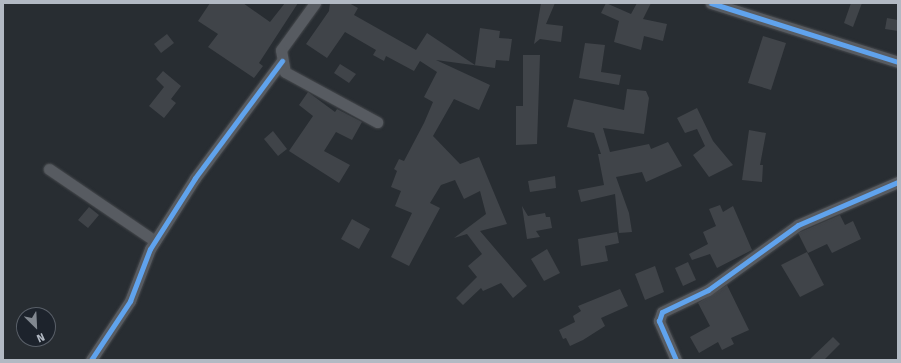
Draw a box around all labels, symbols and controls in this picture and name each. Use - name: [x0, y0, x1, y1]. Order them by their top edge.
- north arrow: [16, 307, 56, 347]
- text: N: [35, 330, 47, 345]

